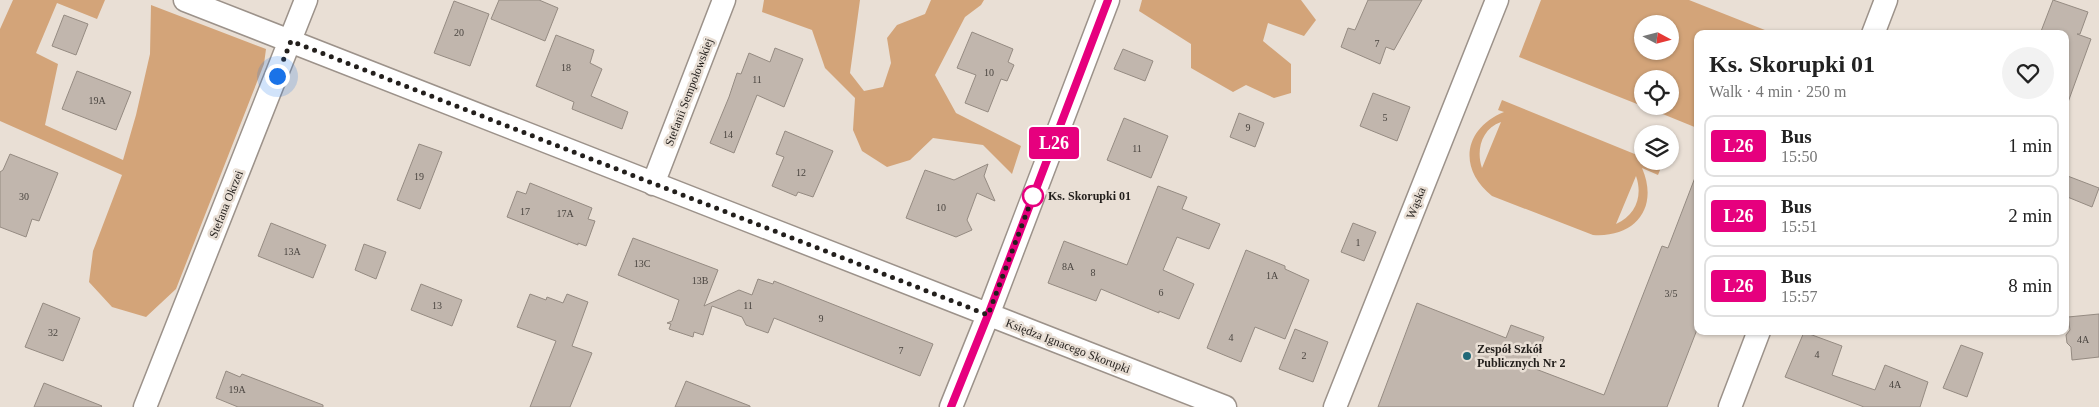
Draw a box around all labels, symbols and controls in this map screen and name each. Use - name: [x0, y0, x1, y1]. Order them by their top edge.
- north arrow: [1634, 15, 1679, 60]
- map controls: [1634, 15, 1679, 170]
- house number: 20: [454, 27, 464, 38]
- street label: Stefanii Sempołowskiej: [662, 36, 716, 148]
- house number: 7: [1375, 38, 1380, 49]
- button: heart: [2002, 47, 2054, 99]
- text: Ks. Skorupki 01: [1709, 51, 1875, 77]
- house number: 18: [561, 62, 571, 73]
- your location: [265, 64, 290, 89]
- house number: 10: [984, 67, 994, 78]
- button: locate: [1634, 70, 1679, 115]
- house number: 11: [752, 74, 762, 85]
- text: Walk · 4 min · 250 m: [1709, 83, 1846, 100]
- house number: 19A: [88, 95, 106, 106]
- house number: 5: [1383, 112, 1388, 123]
- house number: 9: [1246, 122, 1251, 133]
- button: layers: [1634, 125, 1679, 170]
- text: Bus: [1781, 126, 1812, 147]
- line badge: L26: [1025, 127, 1083, 159]
- house number: 14: [723, 129, 733, 140]
- text: L26: [1039, 133, 1069, 153]
- text: 1 min: [2008, 135, 2052, 156]
- text: L26: [1723, 136, 1754, 156]
- house number: 11: [1132, 143, 1142, 154]
- text: 15:50: [1781, 148, 1817, 165]
- house number: 12: [796, 167, 806, 178]
- street label: Stefana Okrzei: [206, 168, 246, 240]
- house number: 19: [414, 171, 424, 182]
- marker: Ks. Skorupki 01: [1022, 185, 1044, 207]
- street label: Wąska: [1403, 185, 1429, 221]
- place label: Ks. Skorupki 01: [1048, 189, 1131, 203]
- house number: 30: [19, 191, 29, 202]
- text: Bus: [1781, 196, 1812, 217]
- house number: 10: [936, 202, 946, 213]
- text: 2 min: [2008, 205, 2052, 226]
- house number: 17: [520, 206, 530, 217]
- text: L26: [1723, 206, 1754, 226]
- house number: 17A: [556, 208, 574, 219]
- text: 15:51: [1781, 218, 1817, 235]
- house number: 1: [1356, 237, 1361, 248]
- house number: 13A: [283, 246, 301, 257]
- house number: 13C: [634, 258, 651, 269]
- house number: 8A: [1062, 261, 1075, 272]
- text: Bus: [1781, 266, 1812, 287]
- house number: 8: [1091, 267, 1096, 278]
- house number: 1A: [1266, 270, 1279, 281]
- house number: 13B: [692, 275, 709, 286]
- text: 8 min: [2008, 275, 2052, 296]
- text: L26: [1723, 276, 1754, 296]
- house number: 6: [1159, 287, 1164, 298]
- house number: 3/5: [1665, 288, 1677, 299]
- text: 15:57: [1781, 288, 1817, 305]
- house number: 13: [432, 300, 442, 311]
- house number: 11: [743, 300, 753, 311]
- house number: 9: [819, 313, 824, 324]
- street label: Księdza Ignacego Skorupki: [1004, 316, 1133, 377]
- house number: 32: [48, 327, 58, 338]
- house number: 4: [1229, 332, 1234, 343]
- house number: 4A: [2077, 334, 2090, 345]
- place label: Zespół Szkół Publicznych Nr 2: [1477, 342, 1565, 370]
- house number: 7: [899, 345, 904, 356]
- house number: 4: [1815, 349, 1820, 360]
- house number: 2: [1302, 350, 1307, 361]
- marker: Zespół Szkół Publicznych Nr 2: [1461, 350, 1473, 362]
- house number: 4A: [1889, 379, 1902, 390]
- house number: 19A: [228, 384, 246, 395]

